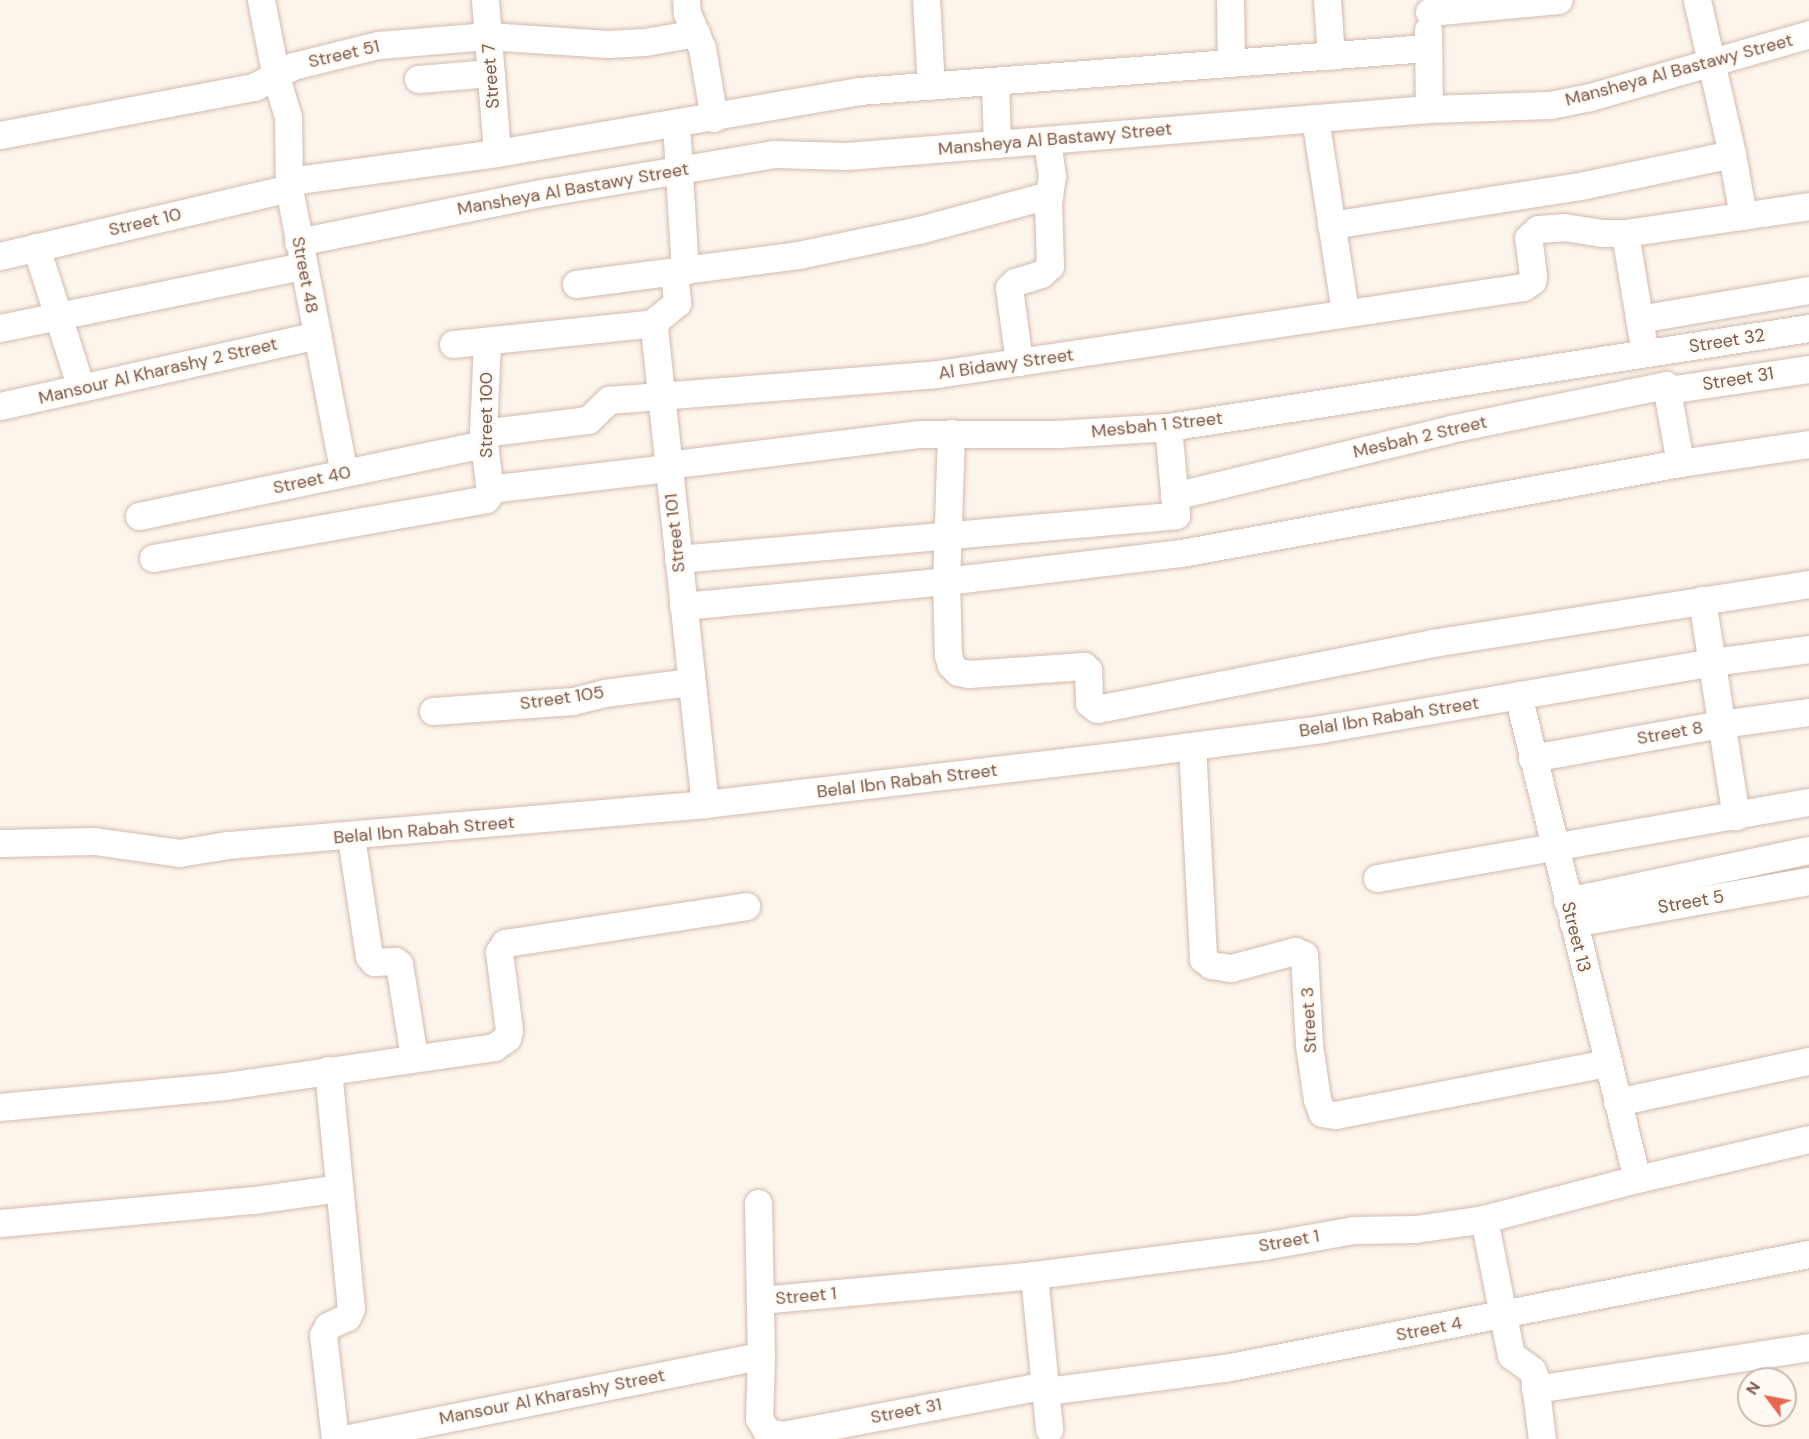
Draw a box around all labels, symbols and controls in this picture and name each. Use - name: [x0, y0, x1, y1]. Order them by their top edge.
- street label: Mansheya Al Bastawy Street: [1563, 29, 1795, 111]
- street label: Street 51: [306, 35, 382, 73]
- street label: Street 7: [478, 43, 504, 109]
- street label: Mansheya Al Bastawy Street: [937, 118, 1173, 160]
- street label: Mansheya Al Bastawy Street: [456, 158, 690, 220]
- street label: Street 10: [107, 203, 183, 241]
- street label: Street 48: [287, 235, 323, 315]
- street label: Street 32: [1687, 324, 1767, 358]
- street label: Mansour Al Kharashy 2 Street: [36, 333, 280, 409]
- street label: Al Bidawy Street: [937, 344, 1075, 384]
- street label: Street 31: [1701, 363, 1775, 395]
- street label: Street 100: [475, 372, 497, 458]
- street label: Mesbah 1 Street: [1090, 407, 1224, 443]
- street label: Mesbah 2 Street: [1351, 411, 1489, 463]
- street label: Street 40: [271, 461, 353, 499]
- street label: Street 101: [660, 492, 690, 574]
- street label: Street 105: [519, 681, 605, 715]
- street label: Belal Ibn Rabah Street: [1298, 692, 1480, 742]
- street label: Street 8: [1635, 717, 1705, 749]
- street label: Belal Ibn Rabah Street: [815, 759, 999, 803]
- street label: Belal Ibn Rabah Street: [333, 811, 515, 849]
- street label: Street 5: [1656, 886, 1726, 918]
- street label: Street 13: [1557, 899, 1595, 975]
- street label: Street 3: [1296, 986, 1322, 1054]
- street label: Street 1: [1257, 1225, 1321, 1257]
- street label: Street 1: [774, 1283, 838, 1309]
- street label: Street 4: [1394, 1312, 1464, 1346]
- street label: Mansour Al Kharashy Street: [437, 1365, 667, 1429]
- north arrow: [1737, 1367, 1797, 1427]
- text: N: [1741, 1378, 1765, 1399]
- street label: Street 31: [869, 1394, 943, 1428]

